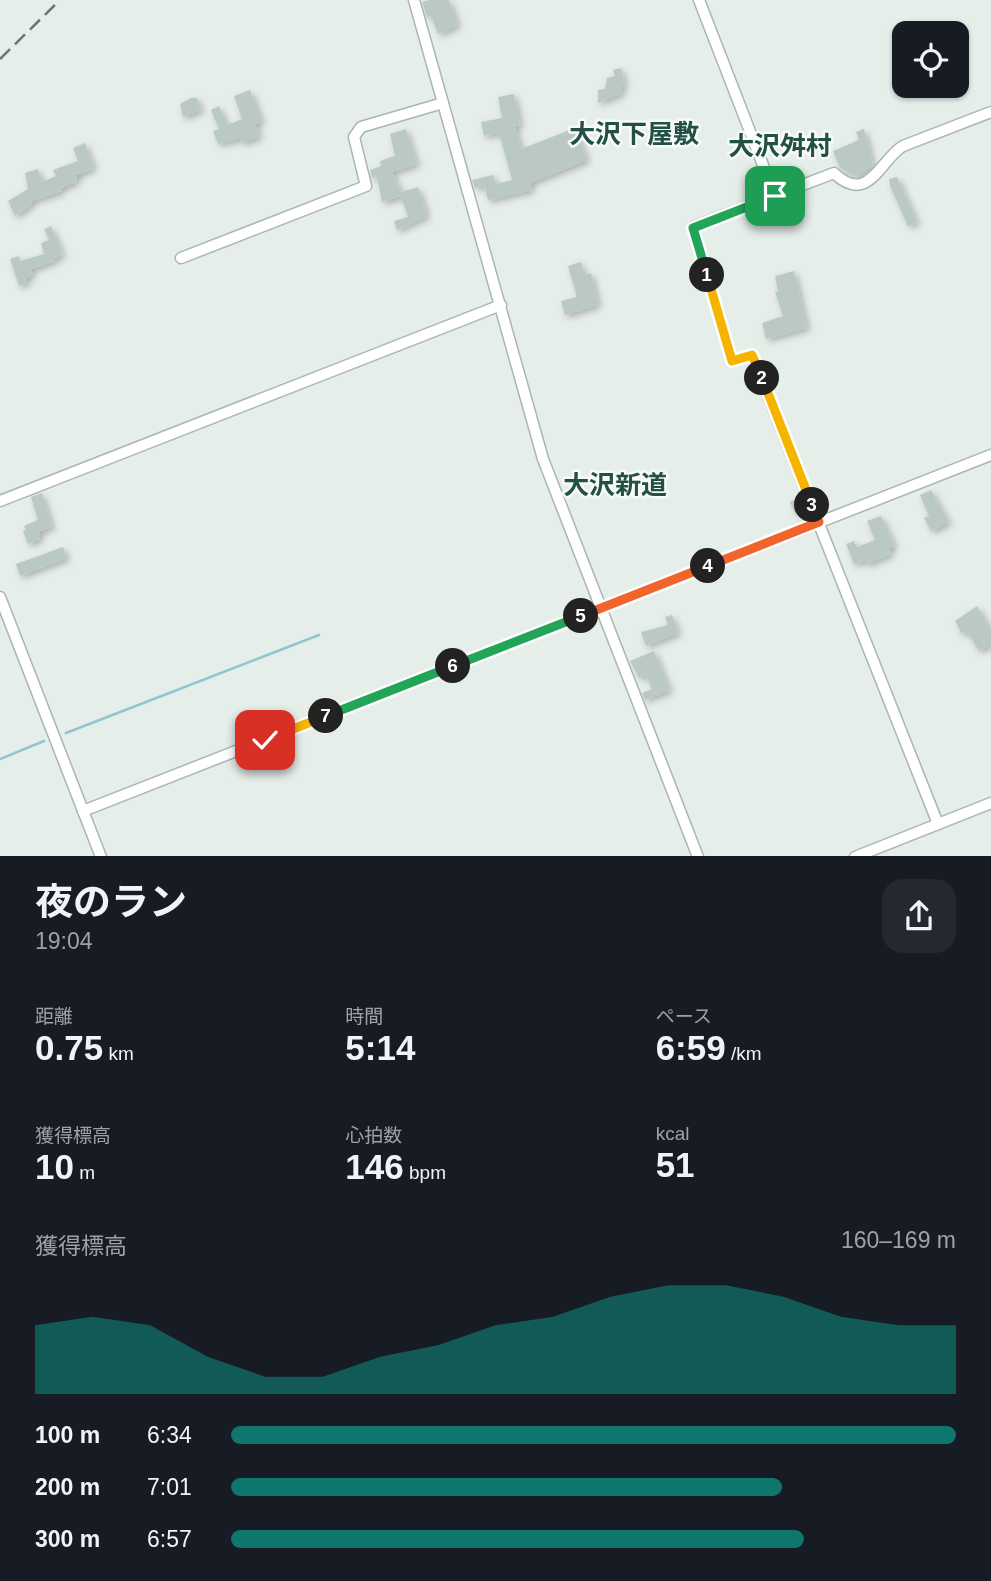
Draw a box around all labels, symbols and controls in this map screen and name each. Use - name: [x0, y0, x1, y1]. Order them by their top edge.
- map controls: [892, 21, 969, 98]
- button: locate: [892, 21, 969, 98]
- district label: 大沢下屋敷: [569, 119, 699, 149]
- district label: 大沢舛村: [728, 131, 832, 161]
- pin: [745, 166, 805, 226]
- icon: arrive: [756, 177, 794, 215]
- pin: 1: [690, 258, 724, 292]
- text: 1: [701, 264, 712, 285]
- pin: 2: [744, 360, 780, 396]
- text: 2: [756, 367, 767, 388]
- district label: 大沢新道: [563, 470, 667, 500]
- pin: 3: [794, 488, 830, 522]
- text: 3: [806, 494, 817, 515]
- pin: 4: [690, 548, 726, 584]
- text: 4: [702, 555, 713, 576]
- pin: 5: [564, 598, 598, 634]
- text: 5: [575, 605, 586, 626]
- pin: 6: [435, 648, 470, 684]
- text: 6: [447, 655, 458, 676]
- pin: 7: [308, 698, 344, 734]
- text: 7: [320, 705, 331, 726]
- pin: [235, 710, 295, 770]
- icon: check: [246, 721, 284, 759]
- button: share: [882, 879, 956, 953]
- text: 夜のラン: [35, 881, 187, 923]
- text: 19:04: [35, 928, 93, 954]
- text: 距離: [35, 1006, 73, 1027]
- text: 時間: [345, 1006, 383, 1027]
- text: ペース: [656, 1006, 712, 1027]
- text: 0.75: [35, 1028, 103, 1067]
- text: 5:14: [345, 1028, 415, 1067]
- text: 6:59: [656, 1028, 726, 1067]
- text: km: [103, 1043, 134, 1064]
- text: /km: [726, 1043, 762, 1064]
- text: kcal: [656, 1123, 689, 1144]
- text: 獲得標高: [35, 1125, 111, 1146]
- text: 心拍数: [345, 1125, 402, 1146]
- text: 51: [656, 1145, 695, 1184]
- text: 10: [35, 1147, 74, 1186]
- text: 146: [345, 1147, 404, 1186]
- text: m: [74, 1162, 95, 1183]
- text: bpm: [404, 1162, 446, 1183]
- text: 160–169 m: [841, 1227, 956, 1253]
- text: 獲得標高: [35, 1233, 127, 1259]
- text: 100 m: [35, 1422, 100, 1448]
- text: 6:34: [147, 1422, 192, 1448]
- text: 200 m: [35, 1474, 100, 1500]
- text: 7:01: [147, 1474, 192, 1500]
- text: 300 m: [35, 1526, 100, 1552]
- text: 6:57: [147, 1526, 192, 1552]

